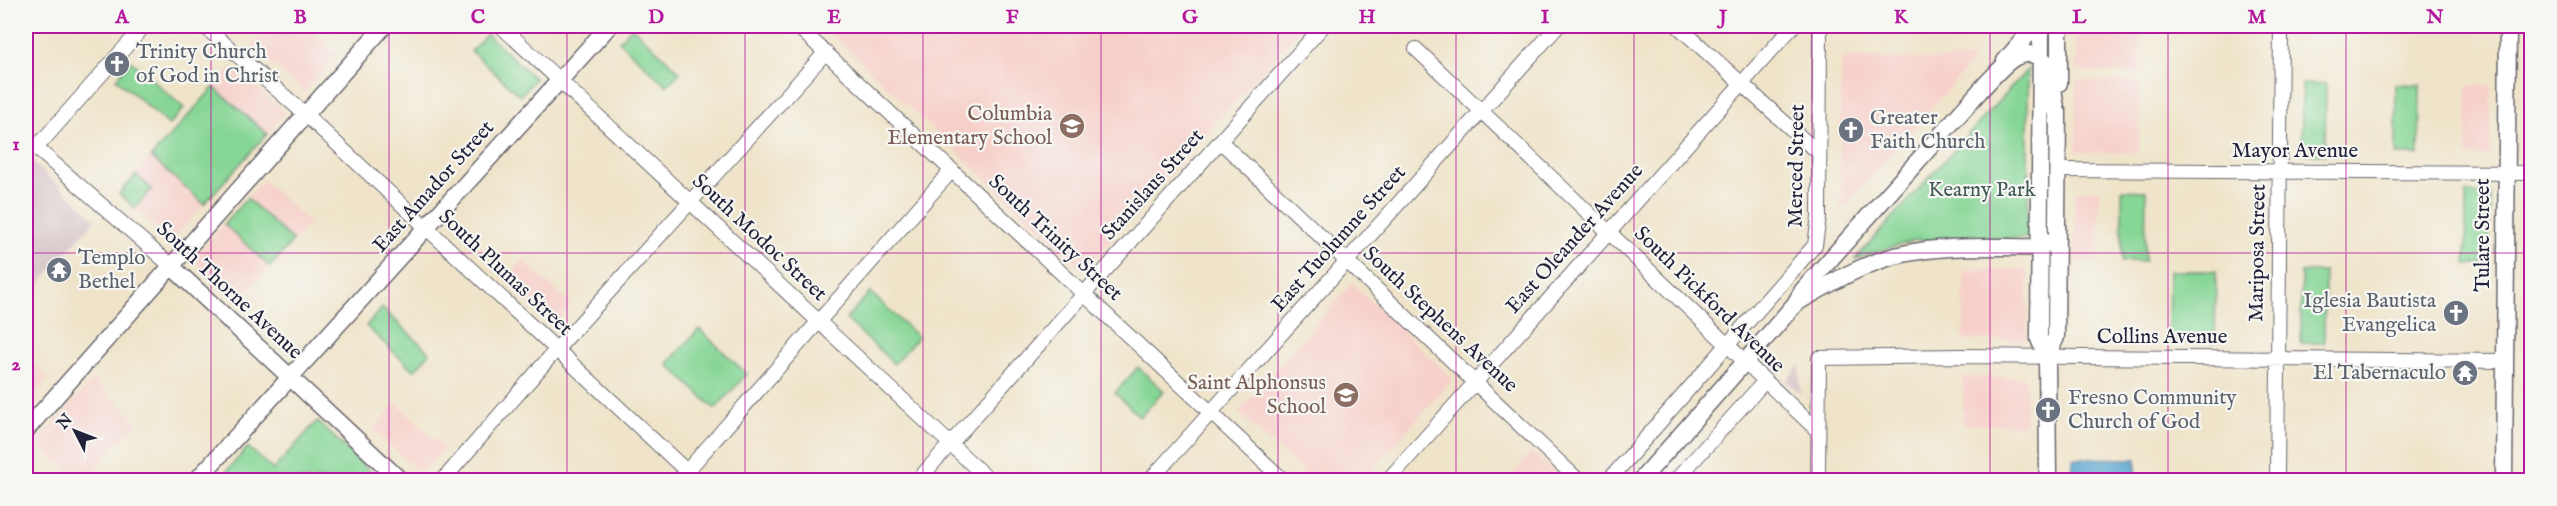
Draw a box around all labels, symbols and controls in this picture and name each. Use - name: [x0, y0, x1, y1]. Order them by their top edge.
- text: A: [114, 5, 130, 30]
- text: B: [293, 5, 307, 30]
- text: C: [471, 5, 485, 30]
- text: D: [648, 5, 664, 30]
- text: E: [827, 5, 841, 30]
- text: F: [1006, 5, 1019, 30]
- text: G: [1182, 5, 1199, 30]
- text: H: [1358, 5, 1376, 30]
- text: I: [1541, 5, 1550, 30]
- text: J: [1716, 5, 1728, 30]
- text: K: [1894, 5, 1910, 30]
- text: L: [2072, 5, 2087, 30]
- text: M: [2248, 5, 2267, 30]
- text: N: [2425, 5, 2444, 30]
- place label: Trinity Church of God in Christ: [136, 39, 279, 90]
- church icon: Trinity Church of God in Christ: [102, 49, 132, 79]
- place label: Columbia Elementary School: [887, 101, 1053, 152]
- street label: Merced Street: [1782, 104, 1812, 228]
- place label: Greater Faith Church: [1870, 105, 1985, 156]
- school or university icon: Columbia Elementary School: [1057, 111, 1087, 141]
- street label: East Amador Street: [367, 115, 501, 259]
- church icon: Greater Faith Church: [1836, 115, 1866, 145]
- street label: Stanislaus Street: [1096, 124, 1210, 246]
- text: 1: [12, 132, 20, 157]
- street label: Mayor Avenue: [2232, 138, 2358, 165]
- street label: East Oleander Avenue: [1500, 158, 1650, 320]
- street label: East Tuolumne Street: [1266, 160, 1412, 318]
- street label: South Modoc Street: [686, 168, 832, 308]
- street label: South Trinity Street: [982, 169, 1128, 307]
- park label: Kearny Park: [1928, 177, 2037, 204]
- street label: Tulare Street: [2470, 178, 2497, 292]
- street label: Mariposa Street: [2243, 184, 2273, 322]
- street label: South Plumas Street: [432, 204, 578, 342]
- street label: South Thorne Avenue: [150, 216, 308, 366]
- street label: South Pickford Avenue: [1628, 221, 1791, 379]
- street label: South Stephens Avenue: [1357, 241, 1524, 399]
- place label: Templo Bethel: [78, 245, 146, 296]
- temple icon: Templo Bethel: [44, 255, 74, 285]
- place label: Iglesia Bautista Evangelica: [2303, 288, 2437, 339]
- church icon: Iglesia Bautista Evangelica: [2441, 298, 2471, 328]
- street label: Collins Avenue: [2097, 324, 2228, 351]
- text: 2: [11, 352, 21, 377]
- temple icon: El Tabernaculo: [2450, 358, 2480, 388]
- place label: El Tabernaculo: [2313, 360, 2446, 387]
- place label: Saint Alphonsus School: [1187, 370, 1326, 421]
- school or university icon: Saint Alphonsus School: [1331, 380, 1361, 410]
- place label: Fresno Community Church of God: [2068, 385, 2237, 436]
- church icon: Fresno Community Church of God: [2033, 395, 2063, 425]
- north arrow: [45, 401, 105, 461]
- text: N: [53, 410, 78, 435]

